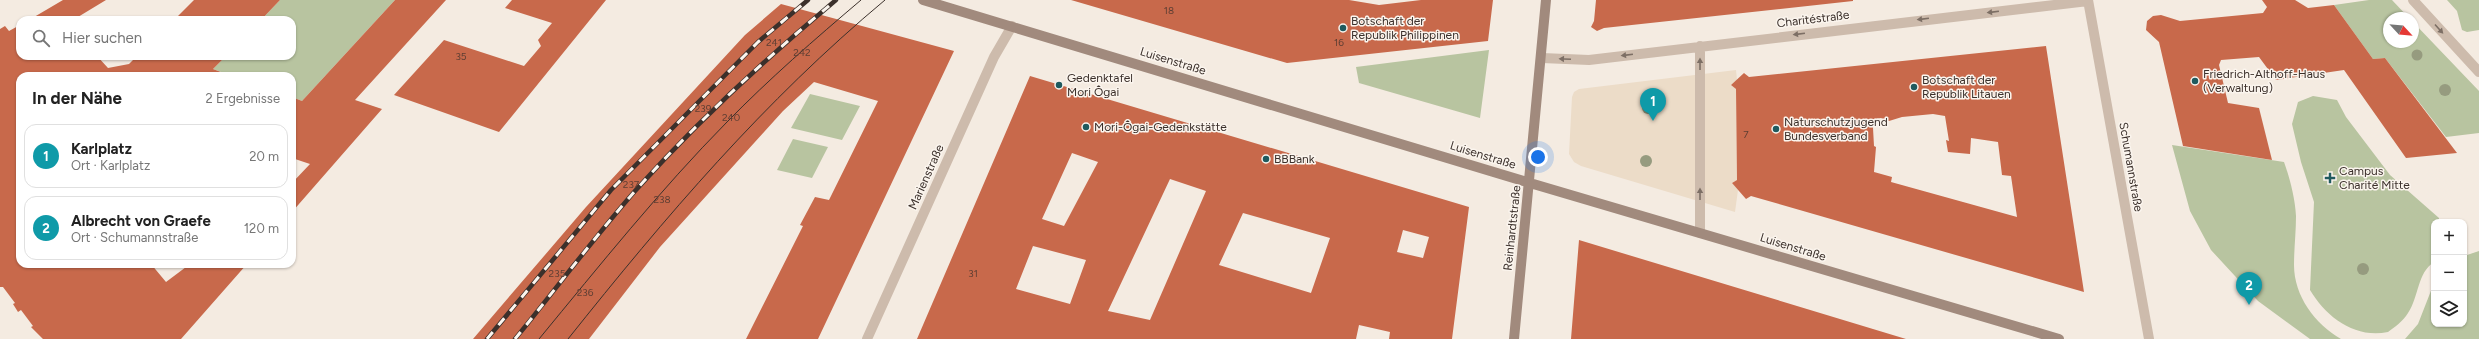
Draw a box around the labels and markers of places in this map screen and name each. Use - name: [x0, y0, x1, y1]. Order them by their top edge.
- place label: Botschaft der Republik Philippinen: [1351, 14, 1459, 42]
- marker: Botschaft der Republik Philippinen: [1338, 23, 1348, 33]
- place label: Friedrich-Althoff-Haus (Verwaltung): [2203, 67, 2325, 95]
- place label: Gedenktafel Mori Ôgai: [1067, 71, 1133, 99]
- place label: Botschaft der Republik Litauen: [1922, 73, 2011, 101]
- marker: Friedrich-Althoff-Haus (Verwaltung): [2190, 76, 2200, 86]
- marker: Gedenktafel Mori Ôgai: [1054, 80, 1064, 90]
- marker: Botschaft der Republik Litauen: [1909, 82, 1919, 92]
- pin: 1: [1640, 88, 1666, 121]
- place label: Naturschutzjugend Bundesverband: [1784, 115, 1888, 143]
- place label: Mori-Ôgai-Gedenkstätte: [1094, 120, 1227, 134]
- marker: Mori-Ôgai-Gedenkstätte: [1081, 122, 1091, 132]
- marker: Naturschutzjugend Bundesverband: [1771, 124, 1781, 134]
- place label: BBBank: [1274, 152, 1315, 166]
- marker: BBBank: [1261, 154, 1271, 164]
- place label: Campus Charité Mitte: [2339, 164, 2410, 192]
- marker: Campus Charité Mitte: [2324, 172, 2336, 184]
- pin: 2: [2236, 272, 2262, 305]

